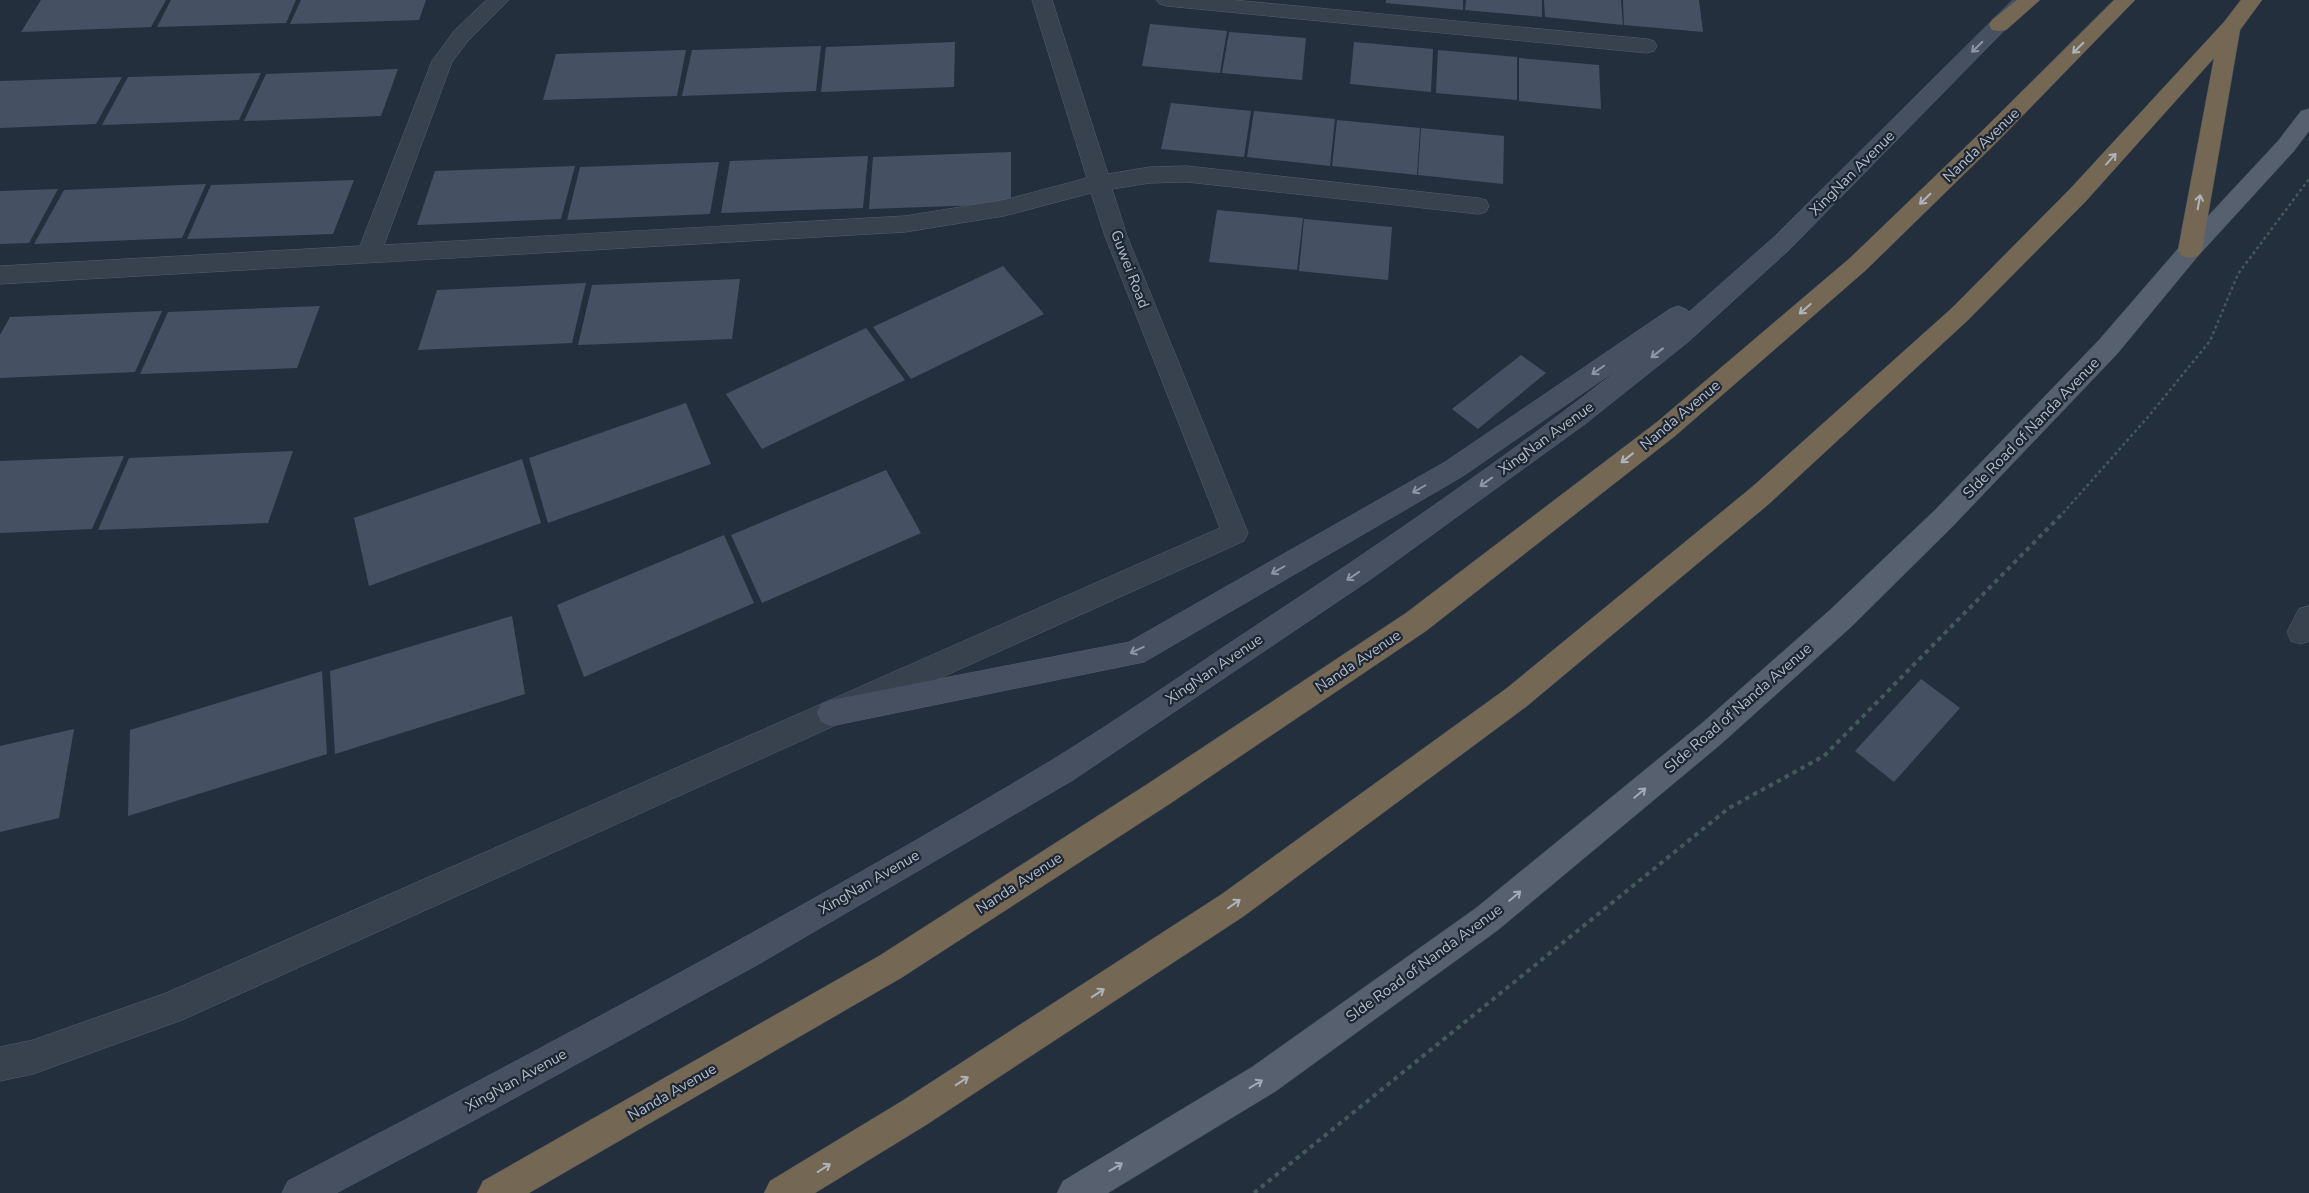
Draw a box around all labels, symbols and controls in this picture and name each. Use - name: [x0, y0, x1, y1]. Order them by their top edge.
- one-way arrow: [1971, 41, 1983, 53]
- one-way arrow: [2072, 42, 2084, 54]
- street label: Nanda Avenue: [1938, 103, 2024, 187]
- street label: XingNan Avenue: [1805, 126, 1899, 220]
- one-way arrow: [2105, 152, 2117, 165]
- one-way arrow: [1919, 193, 1931, 205]
- one-way arrow: [2194, 194, 2204, 210]
- street label: Guwei Road: [1106, 227, 1154, 311]
- one-way arrow: [1799, 303, 1812, 314]
- one-way arrow: [1651, 347, 1664, 358]
- street label: SIde Road of Nanda Avenue: [1958, 353, 2104, 503]
- one-way arrow: [1591, 365, 1605, 375]
- street label: Nanda Avenue: [1636, 375, 1724, 455]
- street label: XingNan Avenue: [1494, 397, 1598, 479]
- one-way arrow: [1621, 453, 1634, 464]
- one-way arrow: [1479, 477, 1493, 487]
- one-way arrow: [1412, 484, 1427, 494]
- one-way arrow: [1271, 565, 1286, 575]
- one-way arrow: [1347, 571, 1361, 581]
- street label: Nanda Avenue: [1311, 625, 1405, 697]
- street label: XingNan Avenue: [1162, 629, 1266, 709]
- street label: SIde Road of Nanda Avenue: [1660, 639, 1816, 777]
- one-way arrow: [1130, 646, 1145, 656]
- one-way arrow: [1633, 787, 1646, 798]
- street label: XingNan Avenue: [815, 845, 923, 919]
- street label: Nanda Avenue: [972, 848, 1066, 918]
- one-way arrow: [1508, 891, 1521, 902]
- one-way arrow: [1227, 899, 1241, 909]
- street label: SIde Road of Nanda Avenue: [1342, 899, 1506, 1027]
- one-way arrow: [1091, 988, 1105, 998]
- street label: XingNan Avenue: [462, 1044, 570, 1116]
- street label: Nanda Avenue: [624, 1059, 720, 1125]
- one-way arrow: [954, 1076, 968, 1086]
- one-way arrow: [1248, 1078, 1262, 1088]
- one-way arrow: [1108, 1161, 1122, 1171]
- one-way arrow: [816, 1162, 830, 1172]

